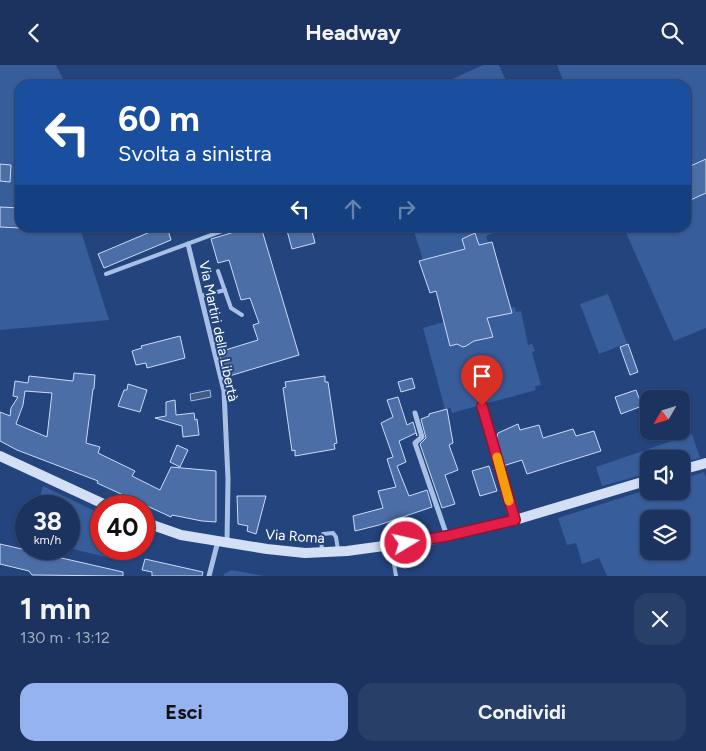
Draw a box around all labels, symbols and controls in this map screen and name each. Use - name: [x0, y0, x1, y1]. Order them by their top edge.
- icon: back: [20, 19, 48, 47]
- text: Headway: [305, 19, 401, 46]
- icon: search: [658, 19, 686, 47]
- text: 60 m: [118, 98, 200, 140]
- icon: left: [35, 100, 100, 165]
- text: Svolta a sinistra: [118, 140, 272, 167]
- icon: left: [286, 195, 314, 223]
- icon: ahead: [339, 195, 367, 223]
- icon: right: [392, 195, 420, 223]
- street label: Via Martiri della Libertà: [195, 259, 242, 403]
- pin: [461, 355, 503, 406]
- icon: arrive: [468, 362, 496, 390]
- north arrow: [640, 390, 690, 440]
- map controls: [640, 390, 690, 560]
- button: sound: [640, 450, 690, 500]
- speed limit sign: 40: [90, 495, 155, 560]
- text: 38: [33, 506, 62, 536]
- button: layers: [640, 510, 690, 560]
- position arrow: [379, 516, 431, 568]
- street label: Via Roma: [265, 526, 325, 547]
- text: km/h: [34, 533, 61, 547]
- text: 1 min: [20, 590, 91, 627]
- button: close: [634, 593, 686, 645]
- text: 130 m · 13:12: [20, 628, 110, 647]
- button: Esci: [20, 683, 348, 741]
- button: Condividi: [358, 683, 686, 741]

